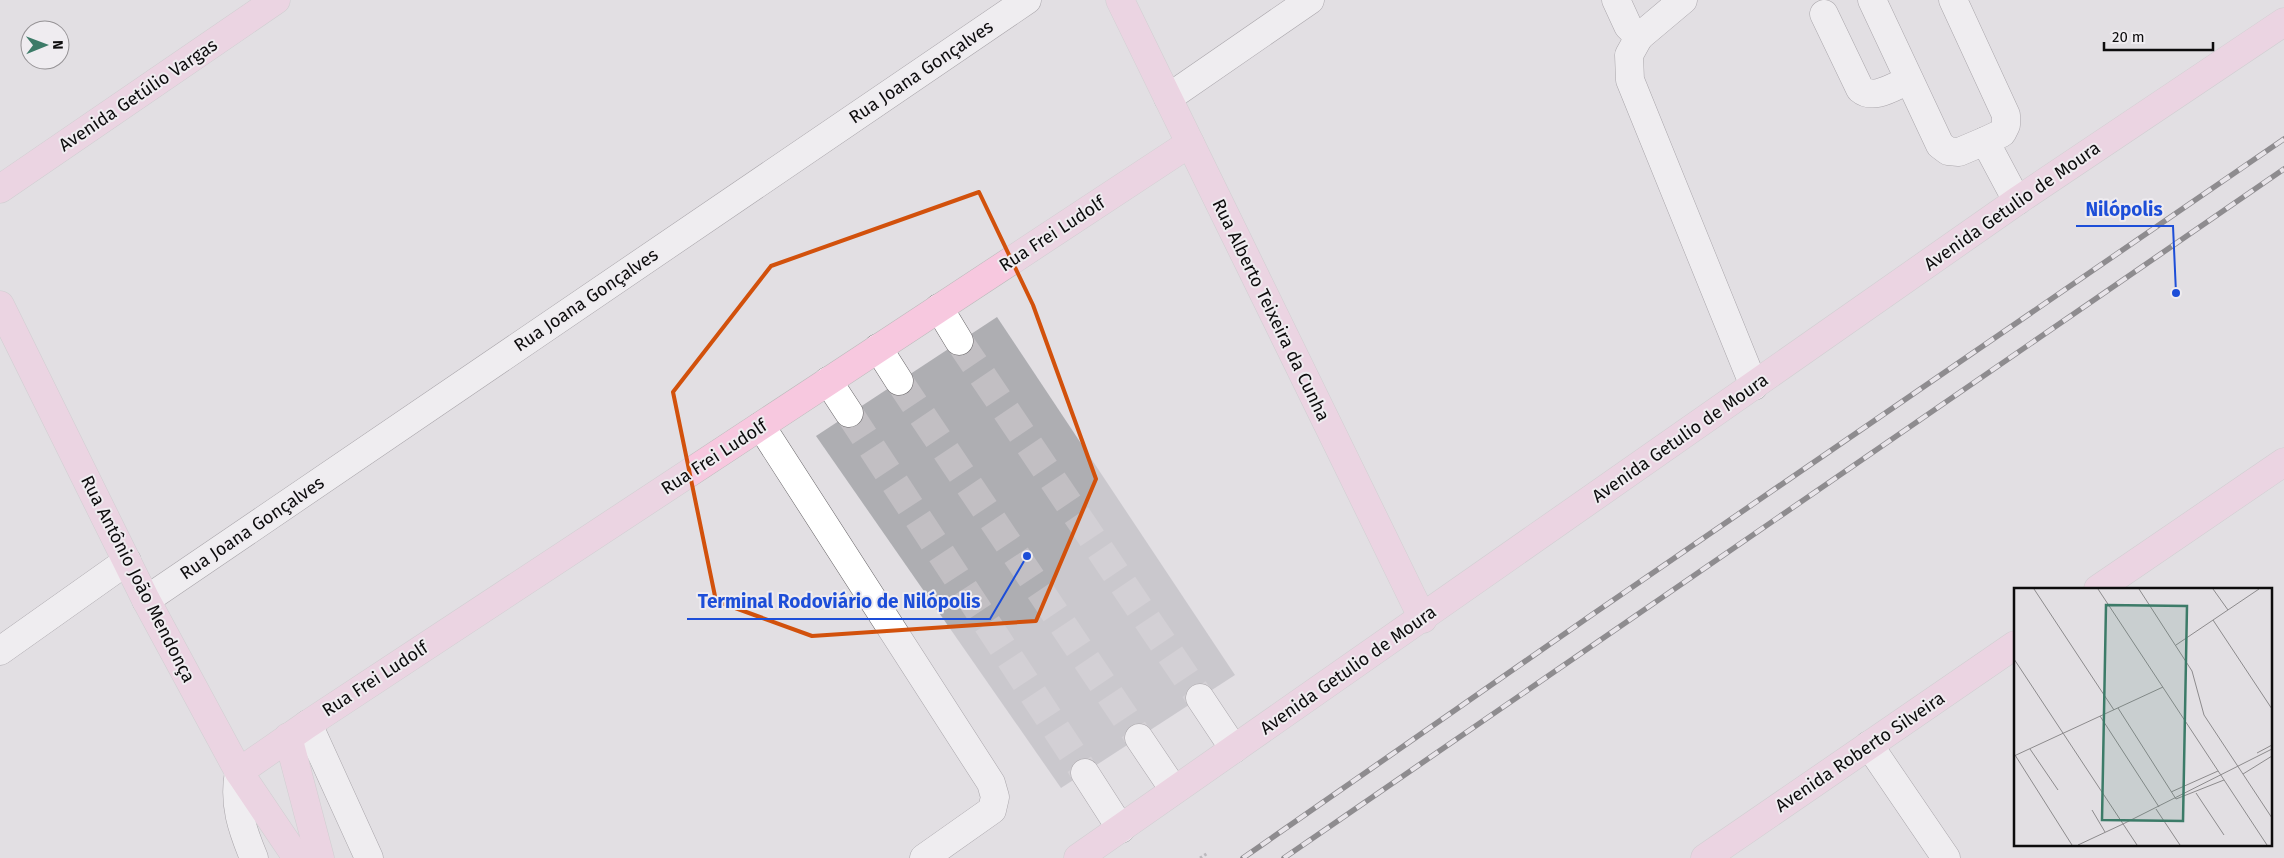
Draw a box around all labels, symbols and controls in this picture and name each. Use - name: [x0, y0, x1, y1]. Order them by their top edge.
- street label: Rua Joana Gonçalves: [845, 16, 997, 128]
- north arrow: [20, 20, 70, 70]
- scale bar: [2104, 20, 2213, 52]
- text: 20 m: [2112, 28, 2145, 46]
- street label: Avenida Getúlio Vargas: [55, 34, 221, 156]
- text: N: [49, 40, 66, 50]
- street label: Avenida Getulio de Moura: [1920, 137, 2104, 275]
- street label: Rua Frei Ludolf: [995, 190, 1111, 276]
- callout: Nilópolis: [2076, 192, 2173, 226]
- street label: Rua Alberto Teixeira da Cunha: [1208, 195, 1334, 425]
- text: Nilópolis: [2085, 198, 2163, 221]
- street label: Rua Joana Gonçalves: [510, 244, 662, 356]
- street label: Avenida Getulio de Moura: [1588, 369, 1772, 507]
- street label: Rua Frei Ludolf: [657, 413, 773, 499]
- street label: Rua Antônio João Mendonça: [76, 472, 200, 686]
- street label: Rua Joana Gonçalves: [176, 472, 328, 584]
- callout: Terminal Rodoviário de Nilópolis: [687, 585, 990, 619]
- inset map: [2014, 588, 2272, 846]
- text: Terminal Rodoviário de Nilópolis: [698, 590, 980, 613]
- street label: Avenida Getulio de Moura: [1256, 601, 1440, 739]
- street label: Rua Frei Ludolf: [318, 635, 434, 721]
- street label: Avenida Roberto Silveira: [1771, 687, 1949, 817]

